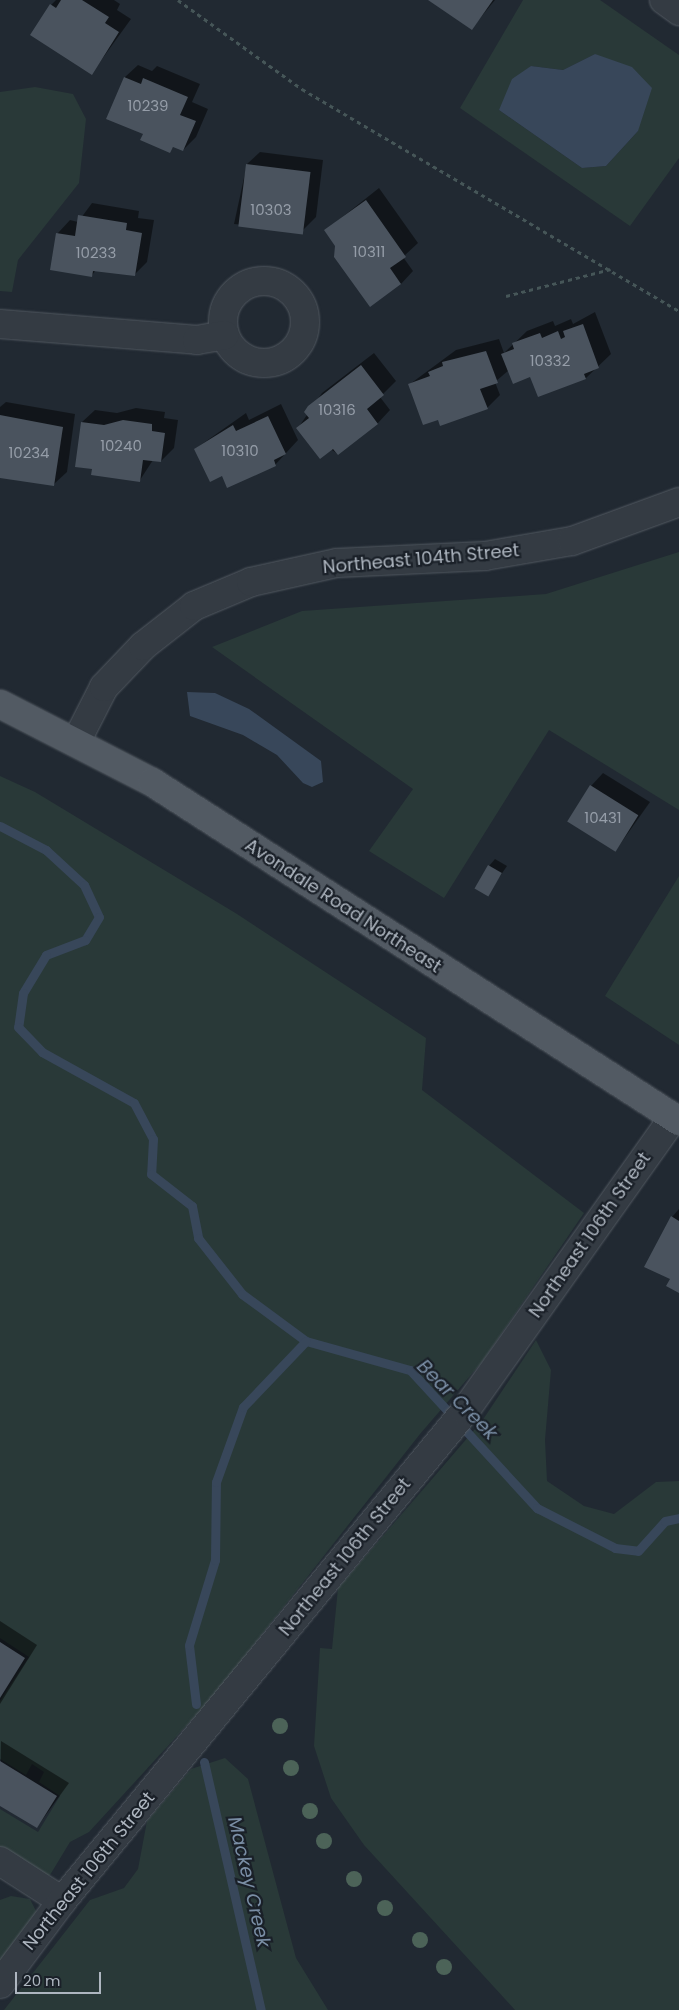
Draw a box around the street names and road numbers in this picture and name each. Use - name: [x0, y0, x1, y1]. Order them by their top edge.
- street label: Northeast 104th Street: [322, 540, 520, 578]
- street label: Avondale Road Northeast: [241, 834, 445, 978]
- street label: Northeast 106th Street: [525, 1148, 655, 1322]
- street label: Northeast 106th Street: [275, 1474, 415, 1640]
- street label: Northeast 106th Street: [19, 1788, 159, 1954]

